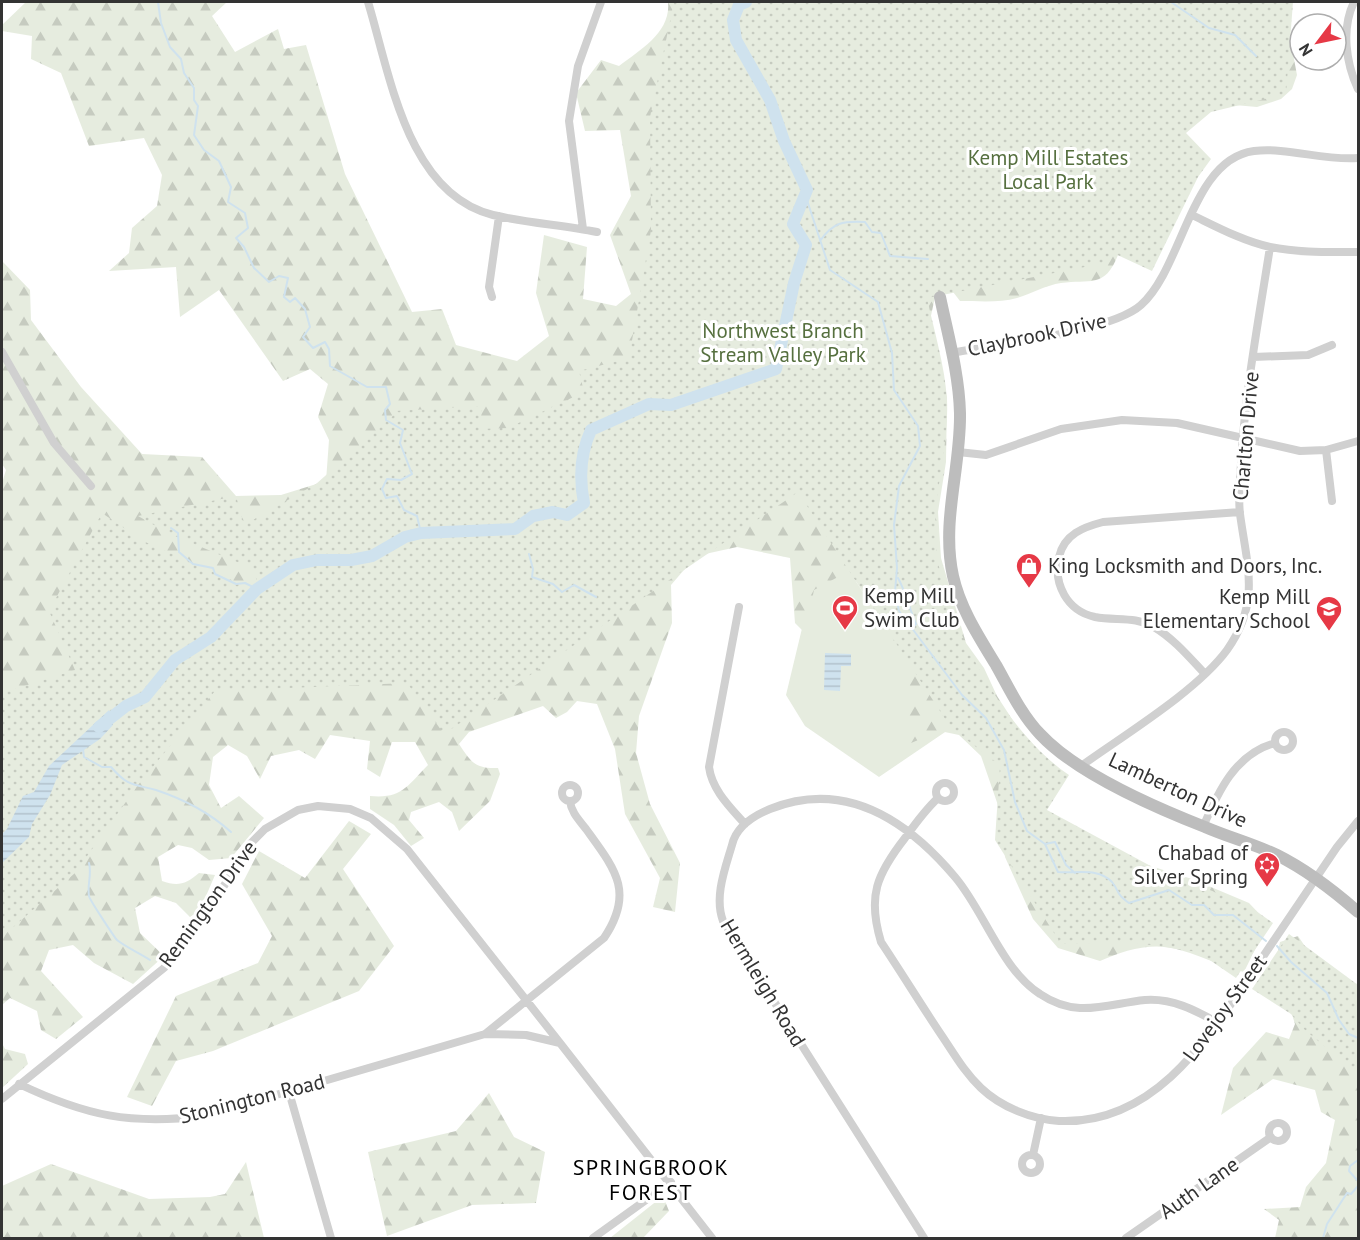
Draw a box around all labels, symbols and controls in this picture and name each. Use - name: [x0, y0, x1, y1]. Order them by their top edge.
- north arrow: [1288, 12, 1348, 72]
- text: N: [1294, 40, 1317, 60]
- park label: Kemp Mill Estates Local Park: [968, 144, 1128, 195]
- street label: Claybrook Drive: [965, 307, 1109, 362]
- park label: Northwest Branch Stream Valley Park: [700, 317, 866, 368]
- street label: Charlton Drive: [1226, 370, 1265, 502]
- shop icon: King Locksmith and Doors, Inc.: [1014, 551, 1044, 589]
- place label: King Locksmith and Doors, Inc.: [1048, 552, 1322, 579]
- place label: Kemp Mill Swim Club: [864, 582, 960, 633]
- place label: Kemp Mill Elementary School: [1143, 583, 1310, 634]
- sports icon: Kemp Mill Swim Club: [830, 593, 860, 631]
- school or university icon: Kemp Mill Elementary School: [1314, 594, 1344, 632]
- street label: Lamberton Drive: [1105, 746, 1252, 833]
- street label: Remington Drive: [153, 835, 263, 972]
- place label: Chabad of Silver Spring: [1134, 839, 1249, 890]
- synagogue icon: Chabad of Silver Spring: [1252, 850, 1282, 888]
- street label: Hermleigh Road: [715, 914, 812, 1052]
- street label: Lovejoy Street: [1177, 949, 1273, 1067]
- street label: Stonington Road: [176, 1067, 327, 1130]
- street label: Auth Lane: [1154, 1150, 1244, 1225]
- district label: SPRINGBROOK FOREST: [573, 1153, 729, 1206]

